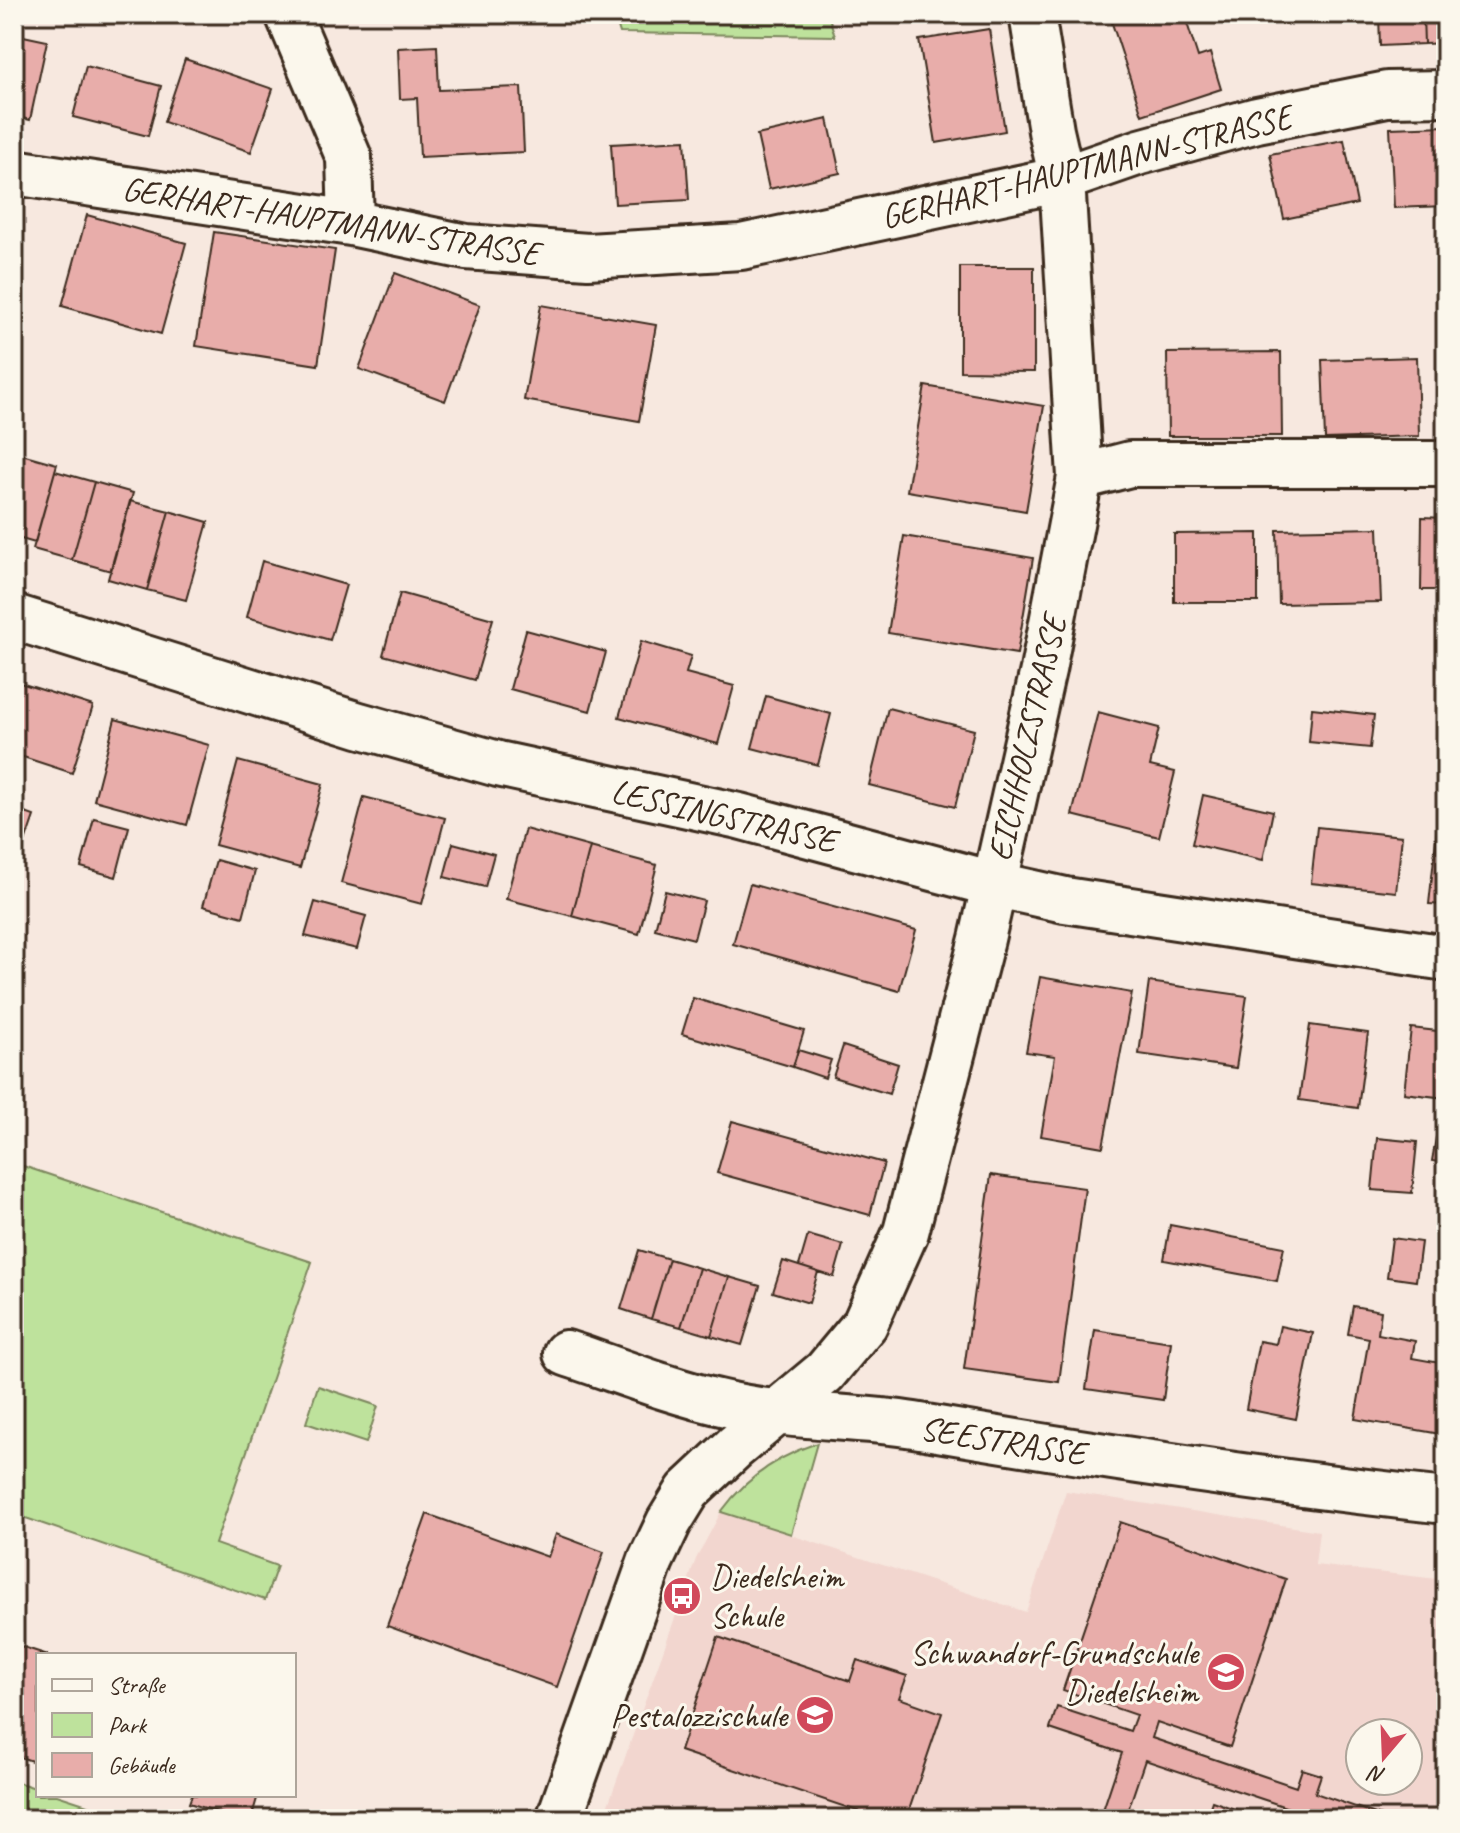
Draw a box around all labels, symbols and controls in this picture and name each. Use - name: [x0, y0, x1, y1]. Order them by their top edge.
- street label: GERHART-HAUPTMANN-STRASSE: [877, 94, 1300, 238]
- street label: GERHART-HAUPTMANN-STRASSE: [120, 166, 547, 275]
- street label: EICHHOLZSTRASSE: [977, 607, 1077, 865]
- street label: LESSINGSTRASSE: [608, 769, 844, 863]
- street label: SEESTRASSE: [917, 1406, 1092, 1475]
- place label: Diedelsheim Schule: [710, 1555, 846, 1637]
- bus stop icon: Diedelsheim Schule: [661, 1575, 703, 1617]
- place label: Schwandorf-Grundschule Diedelsheim: [910, 1631, 1200, 1713]
- school or university icon: Schwandorf-Grundschule Diedelsheim: [1205, 1651, 1247, 1693]
- legend: [36, 1653, 296, 1797]
- text: Straße: [108, 1670, 167, 1700]
- place label: Pestalozzischule: [610, 1694, 789, 1737]
- school or university icon: Pestalozzischule: [794, 1694, 836, 1736]
- text: Park: [108, 1710, 148, 1740]
- north arrow: [1344, 1717, 1424, 1797]
- text: Gebäude: [108, 1750, 177, 1780]
- text: N: [1364, 1758, 1389, 1790]

